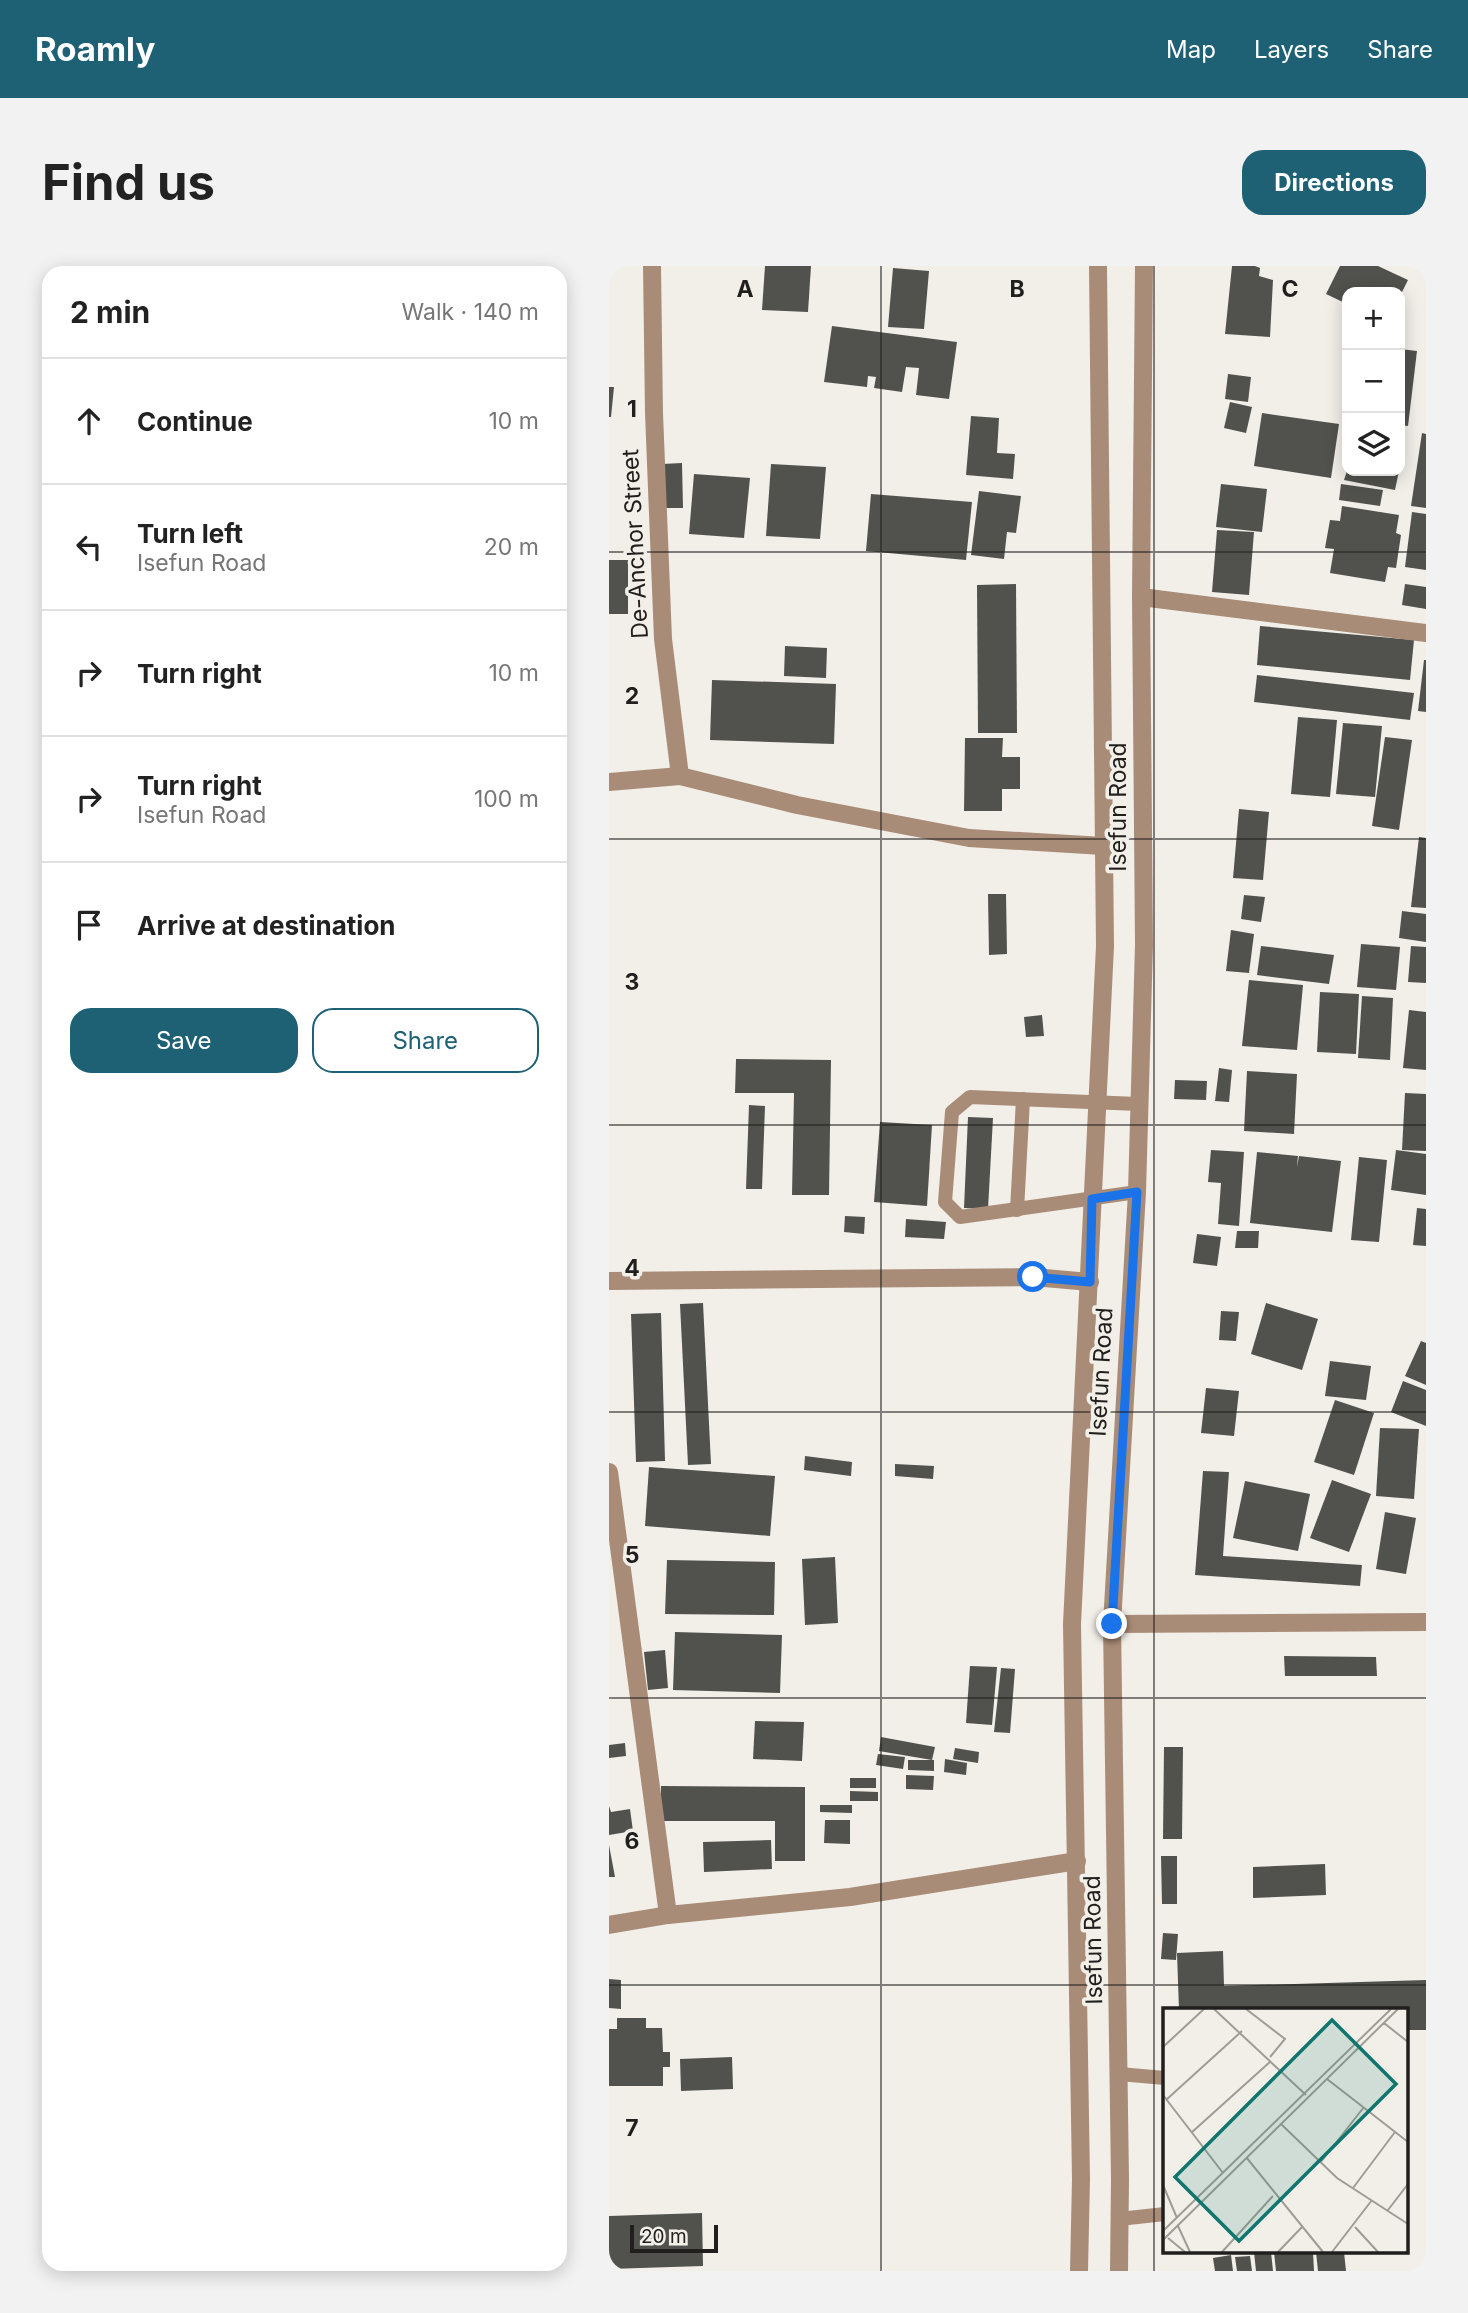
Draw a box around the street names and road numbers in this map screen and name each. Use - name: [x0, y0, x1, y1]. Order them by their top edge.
- street label: De-Anchor Street: [616, 448, 654, 640]
- street label: Isefun Road: [1104, 742, 1132, 872]
- street label: Isefun Road: [1084, 1307, 1118, 1437]
- street label: Isefun Road: [1078, 1875, 1108, 2005]

